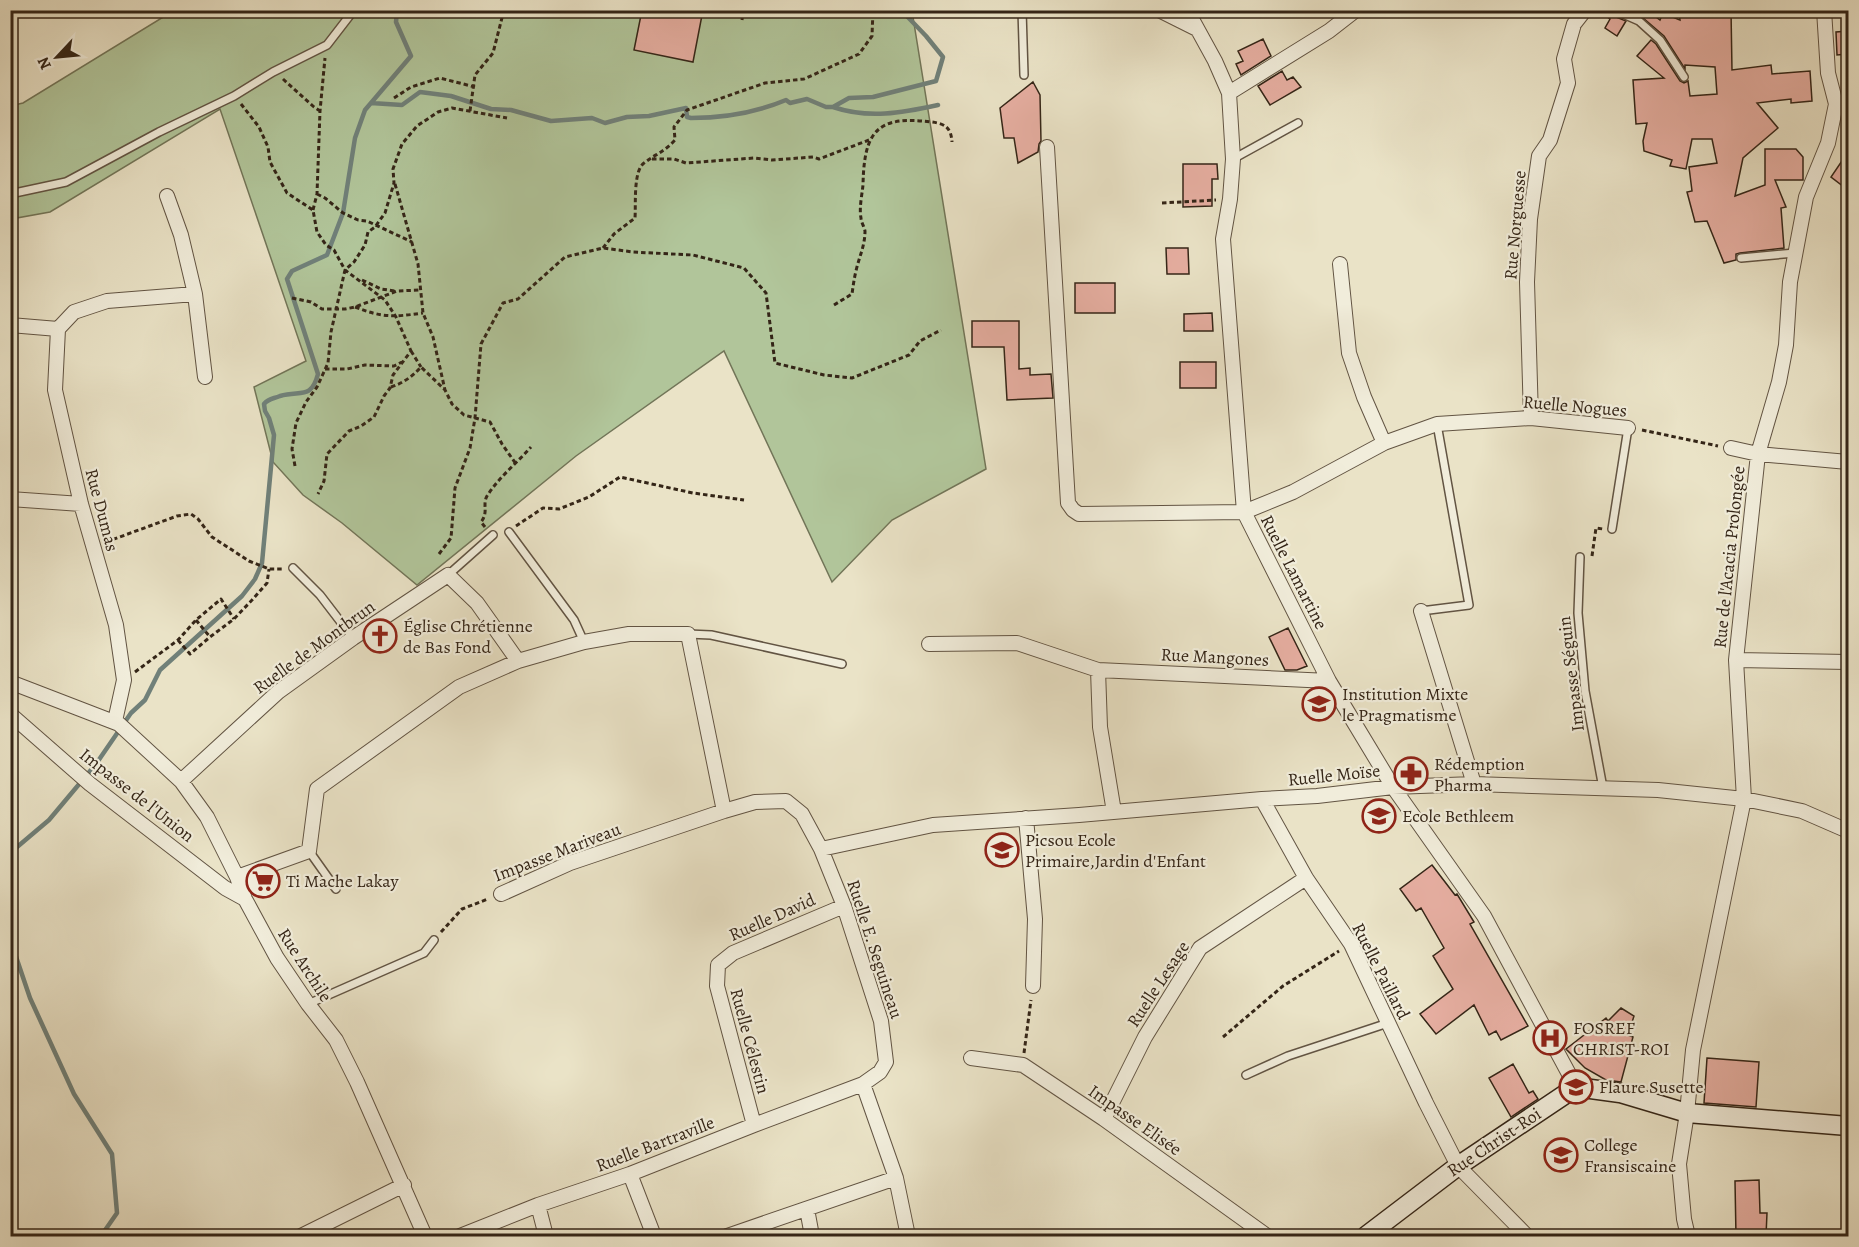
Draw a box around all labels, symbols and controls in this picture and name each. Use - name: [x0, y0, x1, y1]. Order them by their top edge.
- north arrow: [27, 27, 87, 87]
- text: N: [32, 53, 57, 73]
- street label: Rue Norguesse: [1498, 169, 1532, 281]
- street label: Ruelle Nogues: [1522, 390, 1628, 422]
- street label: Rue de l'Acacia Prolongée: [1707, 465, 1751, 649]
- street label: Rue Dumas: [79, 466, 125, 554]
- street label: Ruelle Lamartine: [1255, 511, 1333, 633]
- street label: Ruelle de Montbrun: [248, 595, 380, 699]
- place label: Église Chrétienne de Bas Fond: [403, 614, 533, 659]
- street label: Impasse Séguin: [1552, 615, 1590, 733]
- church icon: Église Chrétienne de Bas Fond: [362, 618, 398, 654]
- street label: Rue Mangones: [1160, 642, 1270, 672]
- place label: Institution Mixte le Pragmatisme: [1342, 682, 1468, 727]
- school or university icon: Institution Mixte le Pragmatisme: [1301, 686, 1337, 722]
- street label: Impasse de l'Union: [75, 743, 200, 848]
- place label: Rédemption Pharma: [1434, 752, 1525, 797]
- pharmacy icon: Rédemption Pharma: [1393, 756, 1429, 792]
- street label: Ruelle Moïse: [1287, 758, 1381, 792]
- school or university icon: Ecole Bethleem: [1361, 798, 1397, 834]
- place label: Ecole Bethleem: [1402, 804, 1514, 828]
- street label: Impasse Mariveau: [490, 817, 624, 887]
- place label: Picsou Ecole Primaire,Jardin d'Enfant: [1025, 828, 1206, 873]
- school or university icon: Picsou Ecole Primaire,Jardin d'Enfant: [984, 832, 1020, 868]
- supermarket icon: Ti Mache Lakay: [245, 863, 281, 899]
- place label: Ti Mache Lakay: [286, 869, 399, 893]
- street label: Ruelle E. Seguineau: [841, 876, 909, 1022]
- street label: Ruelle David: [725, 887, 819, 947]
- street label: Ruelle Paillard: [1346, 919, 1416, 1024]
- street label: Rue Archile: [272, 923, 338, 1007]
- street label: Ruelle Lesage: [1121, 936, 1195, 1032]
- street label: Ruelle Célestin: [724, 986, 776, 1096]
- place label: FOSREF CHRIST-ROI: [1573, 1016, 1670, 1061]
- hospital icon: FOSREF CHRIST-ROI: [1532, 1020, 1568, 1056]
- school or university icon: Flaure Susette: [1558, 1069, 1594, 1105]
- place label: Flaure Susette: [1599, 1075, 1704, 1099]
- street label: Impasse Elisée: [1084, 1079, 1186, 1161]
- street label: Rue Christ-Roi: [1442, 1102, 1546, 1182]
- street label: Ruelle Bartraville: [592, 1110, 718, 1178]
- place label: College Fransiscaine: [1584, 1133, 1676, 1178]
- school or university icon: College Fransiscaine: [1543, 1137, 1579, 1173]

